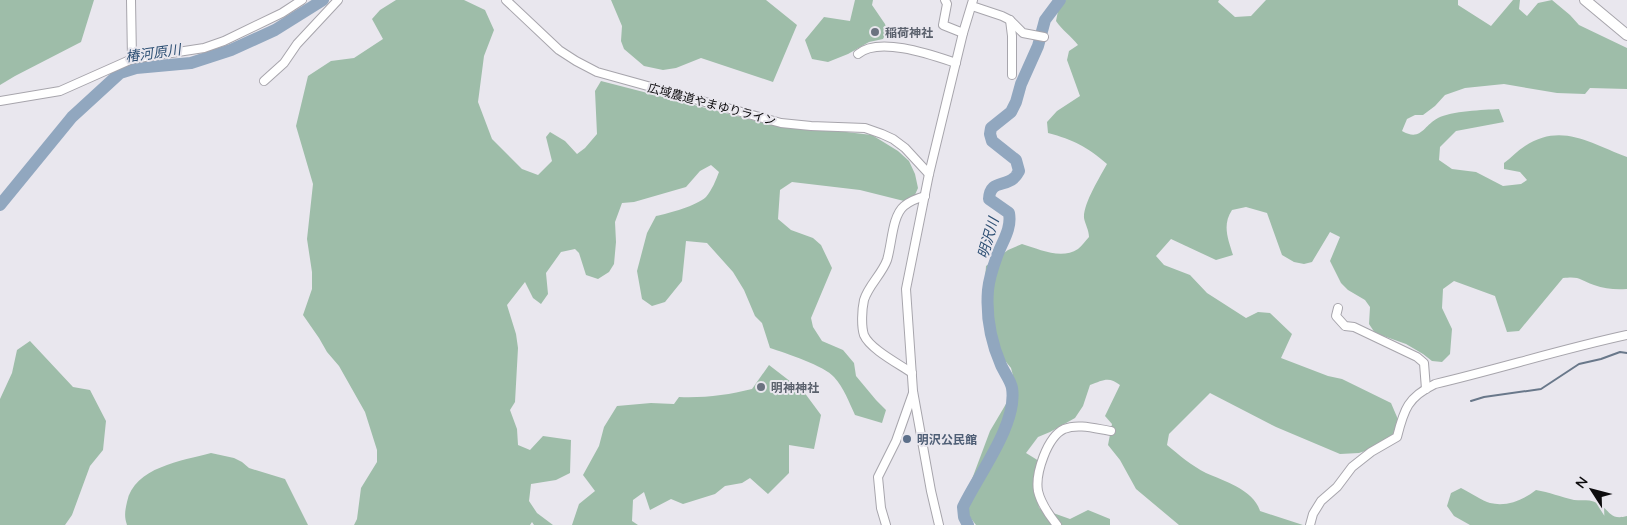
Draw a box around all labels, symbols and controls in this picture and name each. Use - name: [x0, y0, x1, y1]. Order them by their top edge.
- place label: 稲荷神社: [885, 25, 933, 40]
- marker: 稲荷神社: [869, 26, 881, 38]
- water label: 椿河原川: [124, 40, 184, 66]
- street label: 広域農道やまゆりライン: [646, 80, 778, 128]
- water label: 明沢川: [974, 213, 1003, 261]
- place label: 明神神社: [771, 380, 819, 395]
- marker: 明神神社: [755, 381, 767, 393]
- place label: 明沢公民館: [917, 432, 977, 447]
- marker: 明沢公民館: [901, 433, 913, 445]
- north arrow: [1567, 465, 1617, 515]
- text: N: [1571, 473, 1592, 492]

